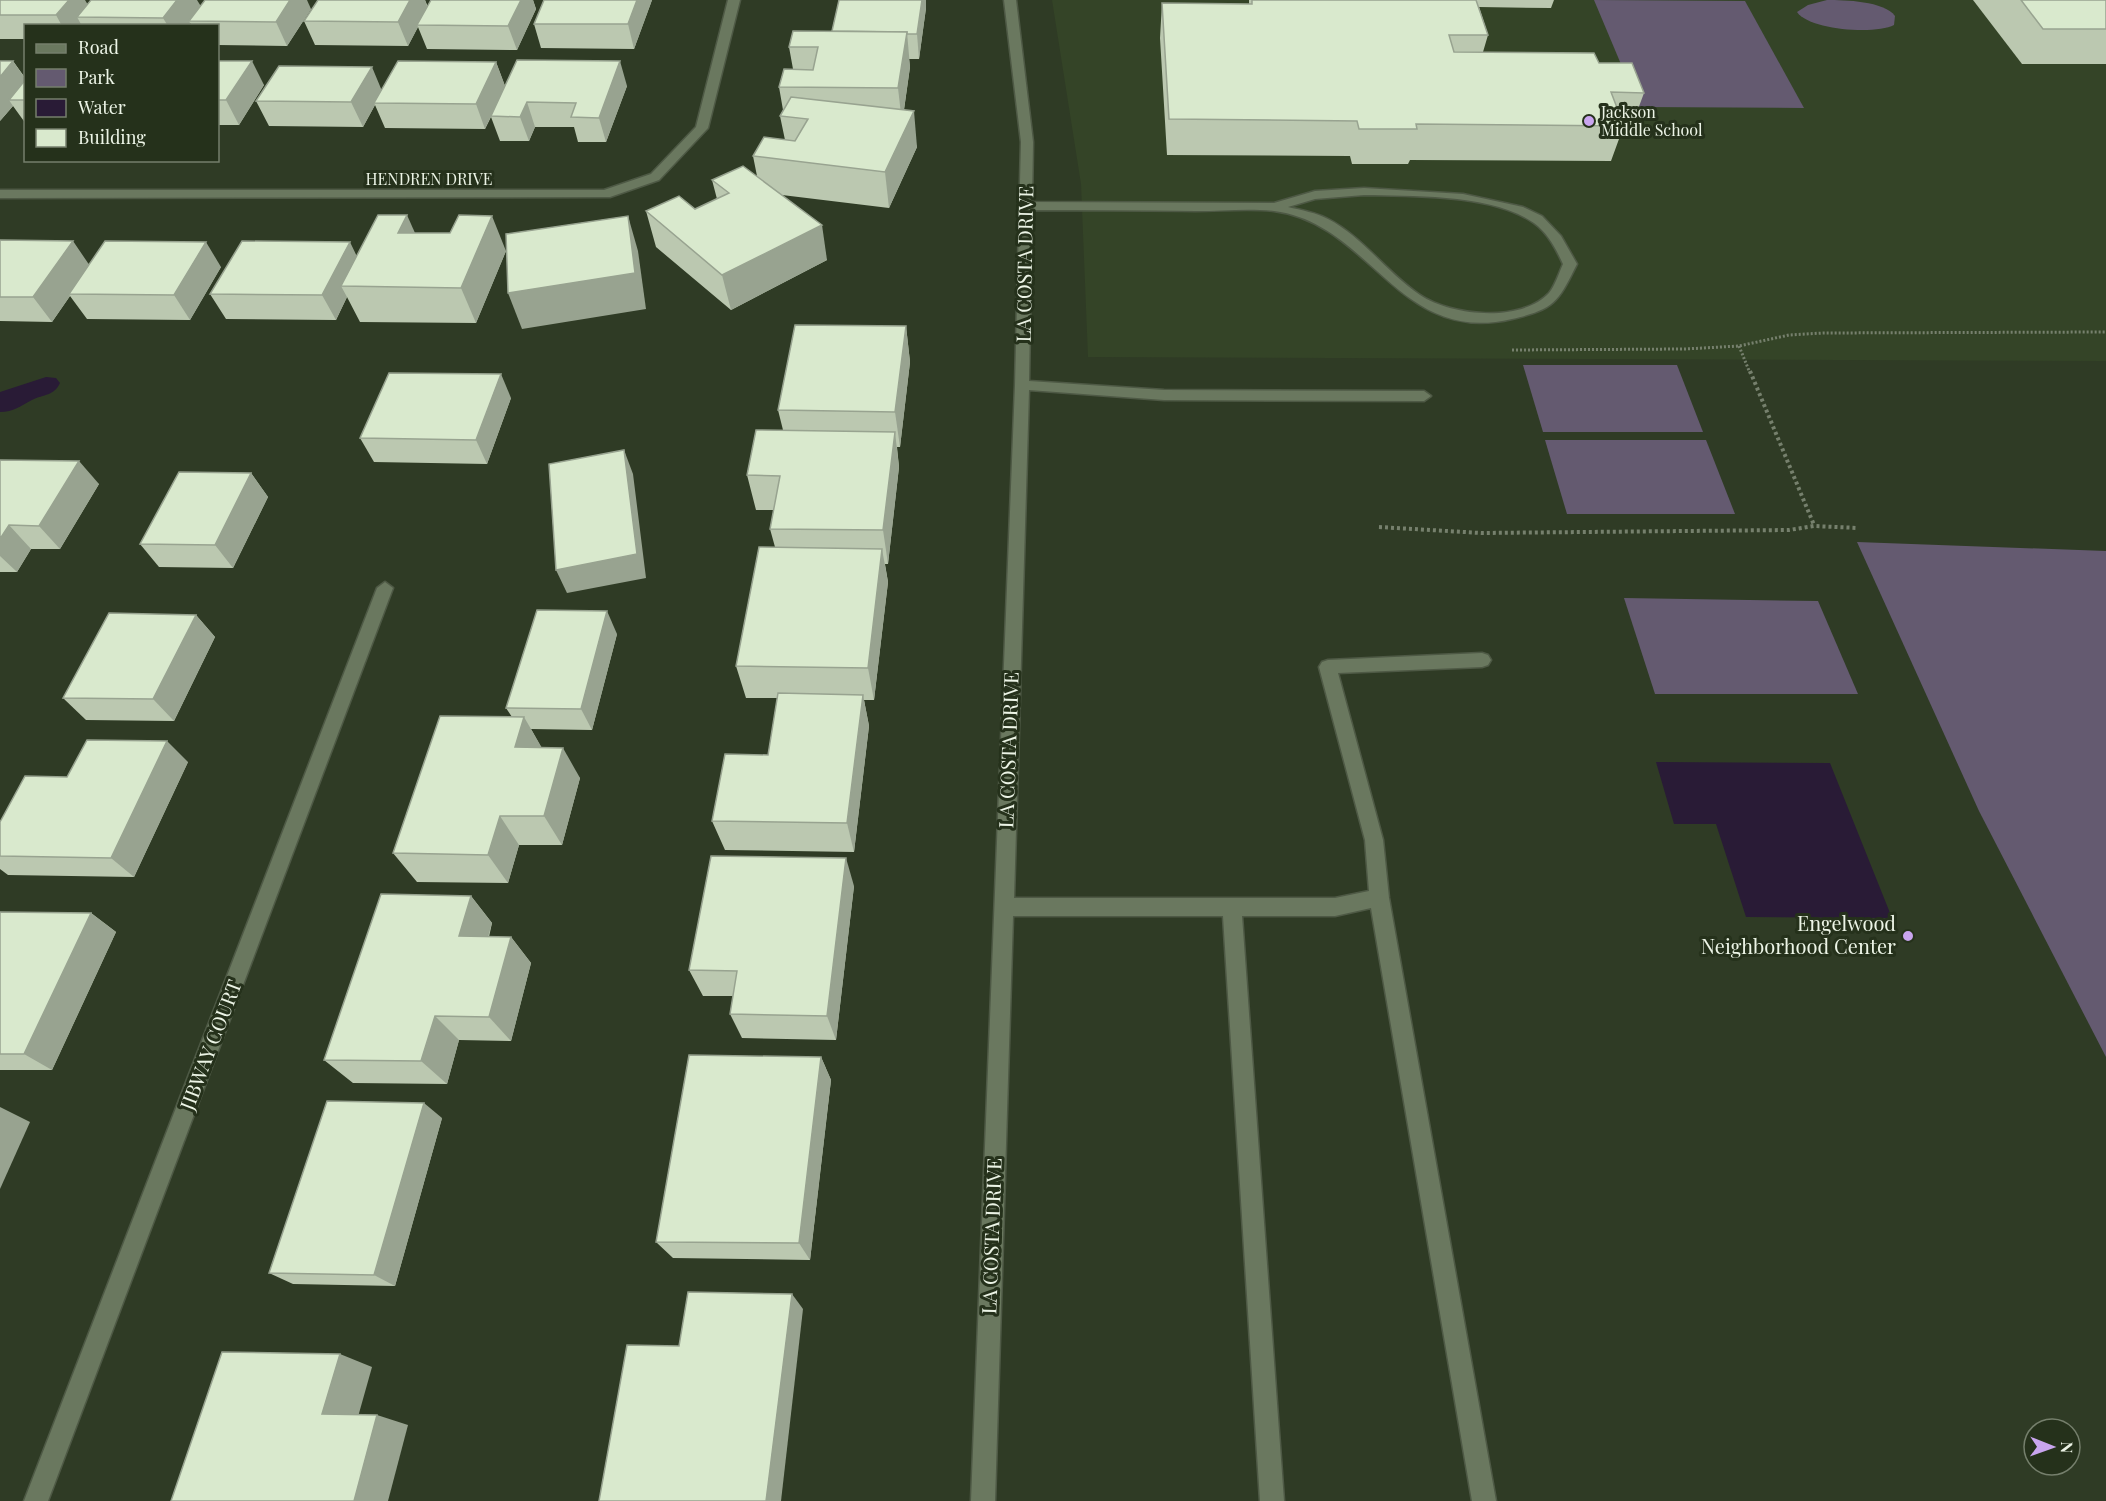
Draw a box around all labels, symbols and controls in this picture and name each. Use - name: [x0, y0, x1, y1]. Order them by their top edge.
- legend: [24, 24, 219, 162]
- text: Road: [78, 35, 119, 59]
- text: Park: [78, 65, 115, 89]
- text: Water: [77, 95, 126, 119]
- place label: Jackson Middle School: [1600, 101, 1703, 140]
- marker: Jackson Middle School: [1582, 114, 1596, 128]
- text: Building: [78, 125, 146, 149]
- street label: HENDREN DRIVE: [365, 168, 493, 189]
- street label: LA COSTA DRIVE: [1009, 185, 1038, 342]
- street label: LA COSTA DRIVE: [991, 671, 1024, 829]
- place label: Engelwood Neighborhood Center: [1701, 909, 1896, 959]
- marker: Engelwood Neighborhood Center: [1901, 929, 1915, 943]
- street label: JIBWAY COURT: [172, 975, 247, 1114]
- street label: LA COSTA DRIVE: [974, 1157, 1007, 1315]
- north arrow: [2022, 1417, 2082, 1477]
- text: N: [2057, 1441, 2078, 1454]

